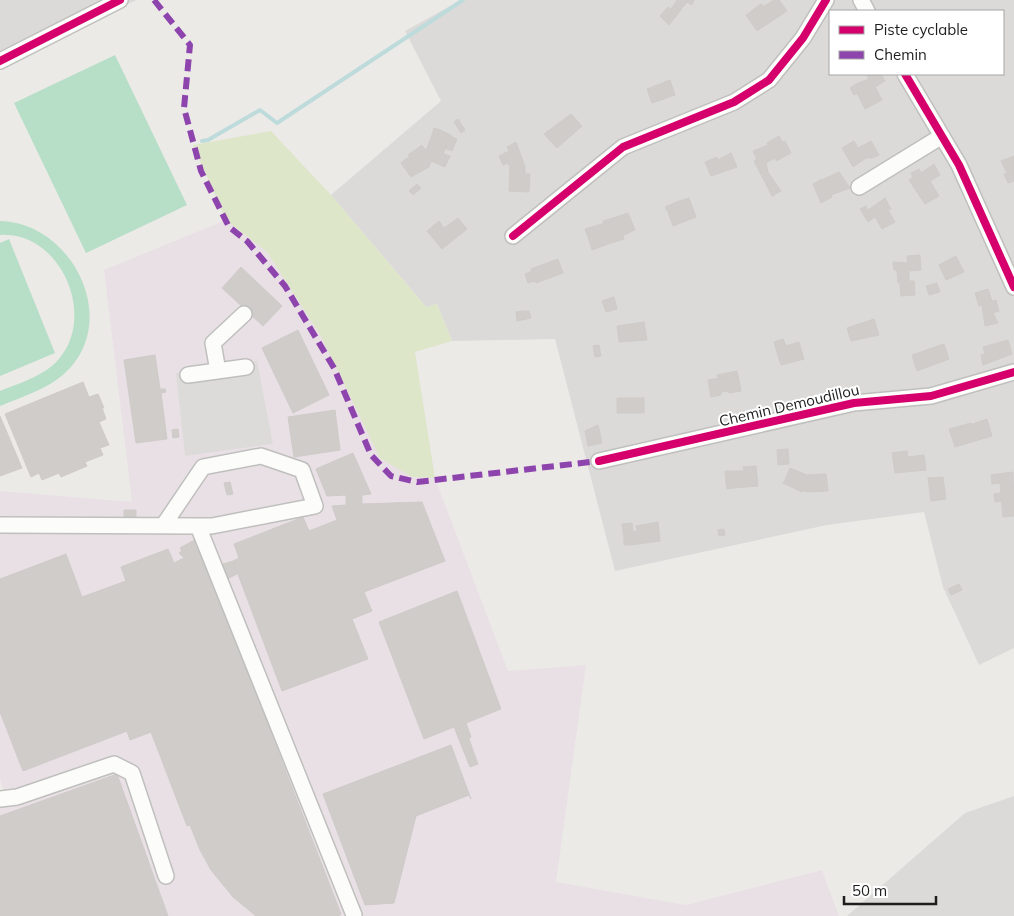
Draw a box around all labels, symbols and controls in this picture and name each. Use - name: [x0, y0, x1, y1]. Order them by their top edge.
- legend: [829, 10, 1004, 75]
- text: Piste cyclable: [874, 20, 968, 39]
- text: Chemin: [874, 45, 927, 64]
- street label: Chemin Demoudillou: [717, 380, 861, 430]
- scale bar: [844, 874, 936, 906]
- text: 50 m: [852, 881, 887, 900]

